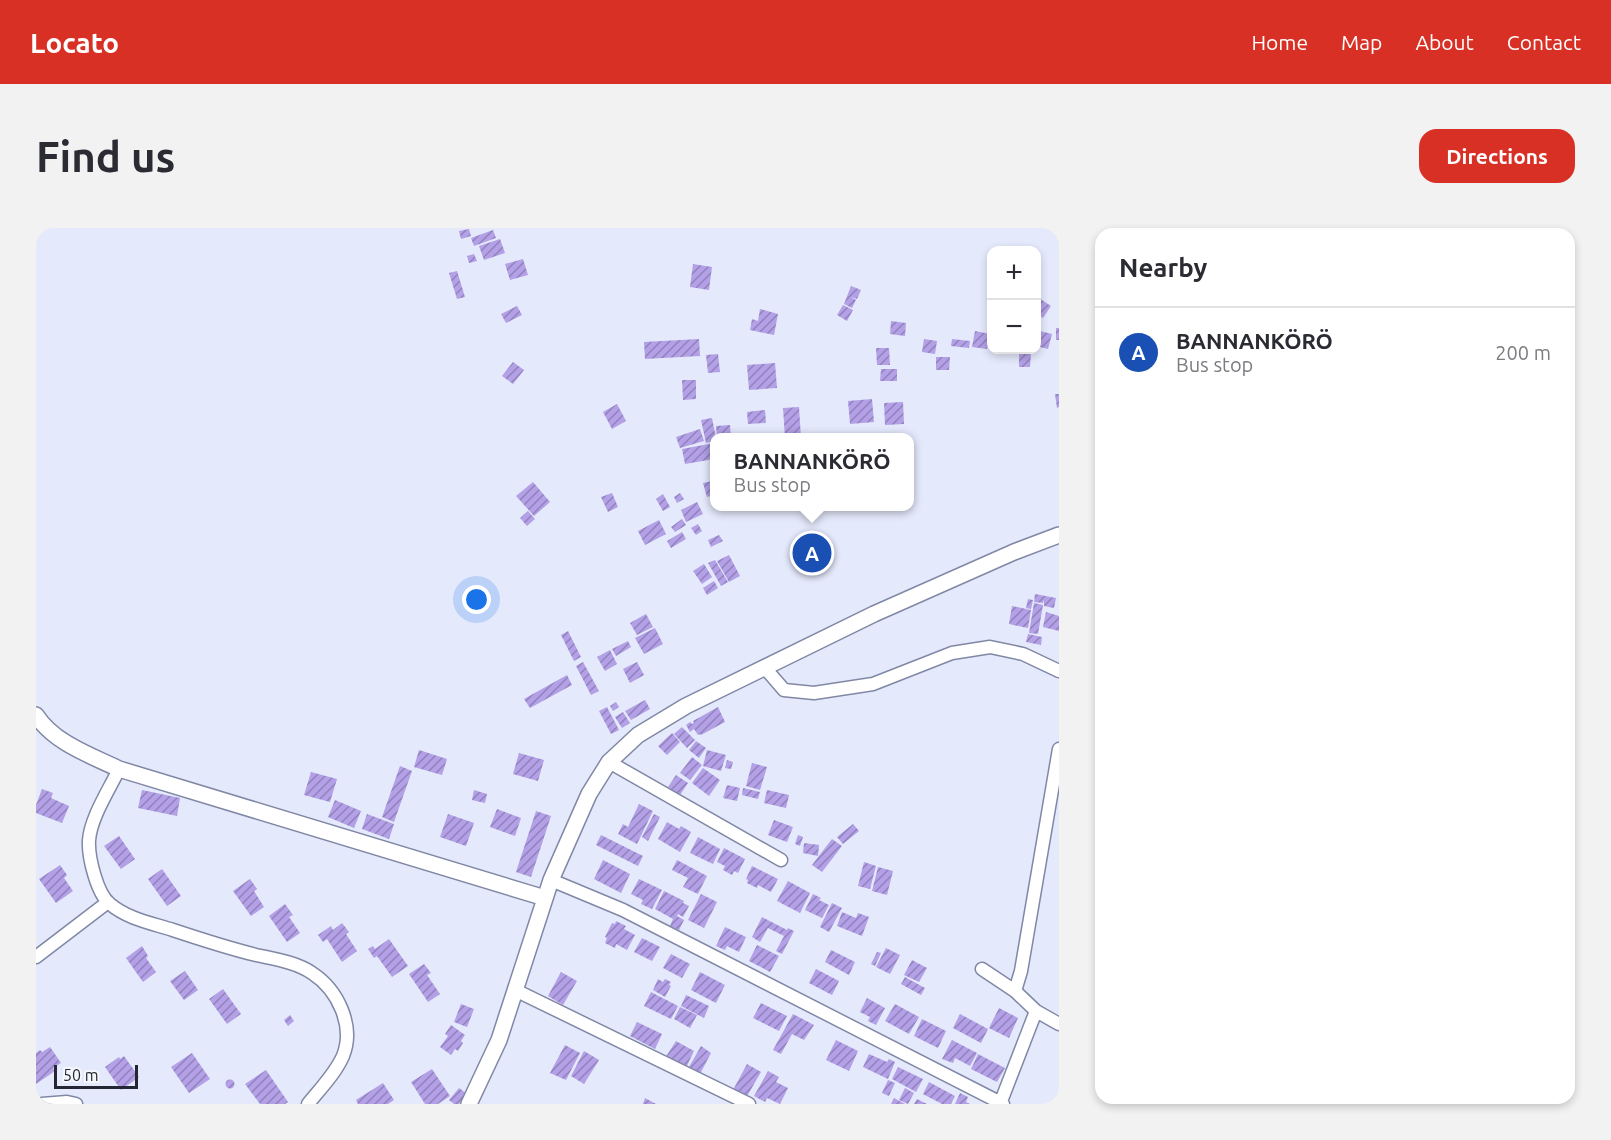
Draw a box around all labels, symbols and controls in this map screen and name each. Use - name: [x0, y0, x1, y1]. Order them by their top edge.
- text: Locato: [30, 27, 119, 58]
- text: Home: [1251, 30, 1308, 54]
- text: Map: [1341, 30, 1382, 54]
- text: About: [1415, 30, 1474, 54]
- text: Contact: [1507, 30, 1581, 54]
- button: Directions: [1419, 129, 1575, 183]
- text: Find us: [36, 133, 175, 180]
- map controls: [987, 246, 1041, 354]
- button: +: [987, 246, 1041, 300]
- text: Nearby: [1119, 253, 1207, 282]
- button: −: [987, 300, 1041, 354]
- text: BANNANKÖRÖ: [1176, 328, 1333, 353]
- text: A: [1131, 341, 1146, 364]
- text: 200 m: [1495, 341, 1551, 364]
- text: Bus stop: [1176, 353, 1253, 376]
- popup: [710, 433, 914, 511]
- text: BANNANKÖRÖ: [734, 448, 890, 473]
- text: Bus stop: [734, 473, 811, 496]
- pin: A: [792, 530, 832, 576]
- your location: [462, 585, 491, 614]
- scale bar: [54, 1062, 138, 1090]
- text: 50 m: [63, 1066, 99, 1084]

